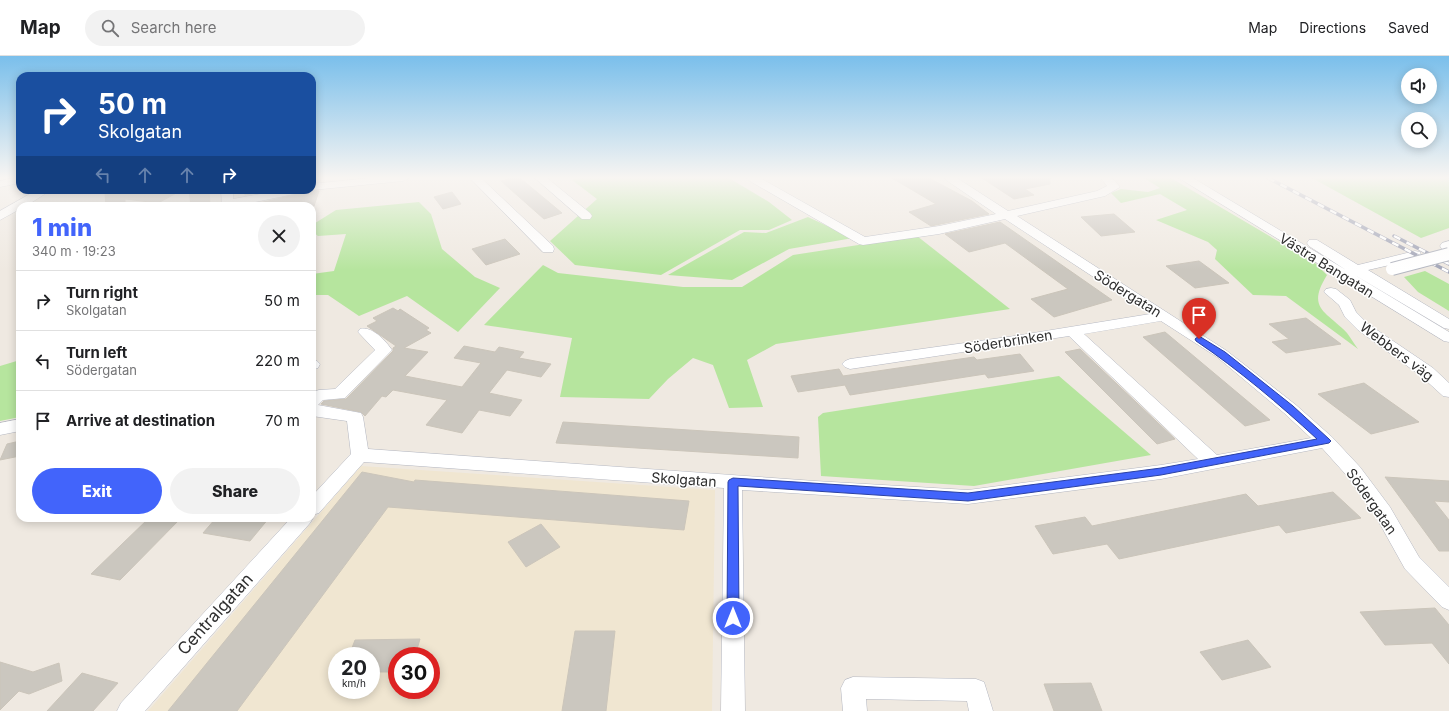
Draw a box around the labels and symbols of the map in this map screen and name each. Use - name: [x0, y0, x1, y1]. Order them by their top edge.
- street label: Västra Bangatan: [1276, 229, 1378, 301]
- street label: Södergatan: [1091, 266, 1165, 320]
- pin: [1182, 298, 1216, 339]
- street label: Webbers väg: [1357, 318, 1437, 384]
- street label: Söderbrinken: [963, 326, 1053, 356]
- street label: Södergatan: [1343, 465, 1401, 537]
- street label: Skolgatan: [651, 468, 717, 490]
- street label: Centralgatan: [173, 569, 257, 659]
- position arrow: [712, 597, 754, 639]
- speed limit sign: 30: [388, 647, 440, 699]

